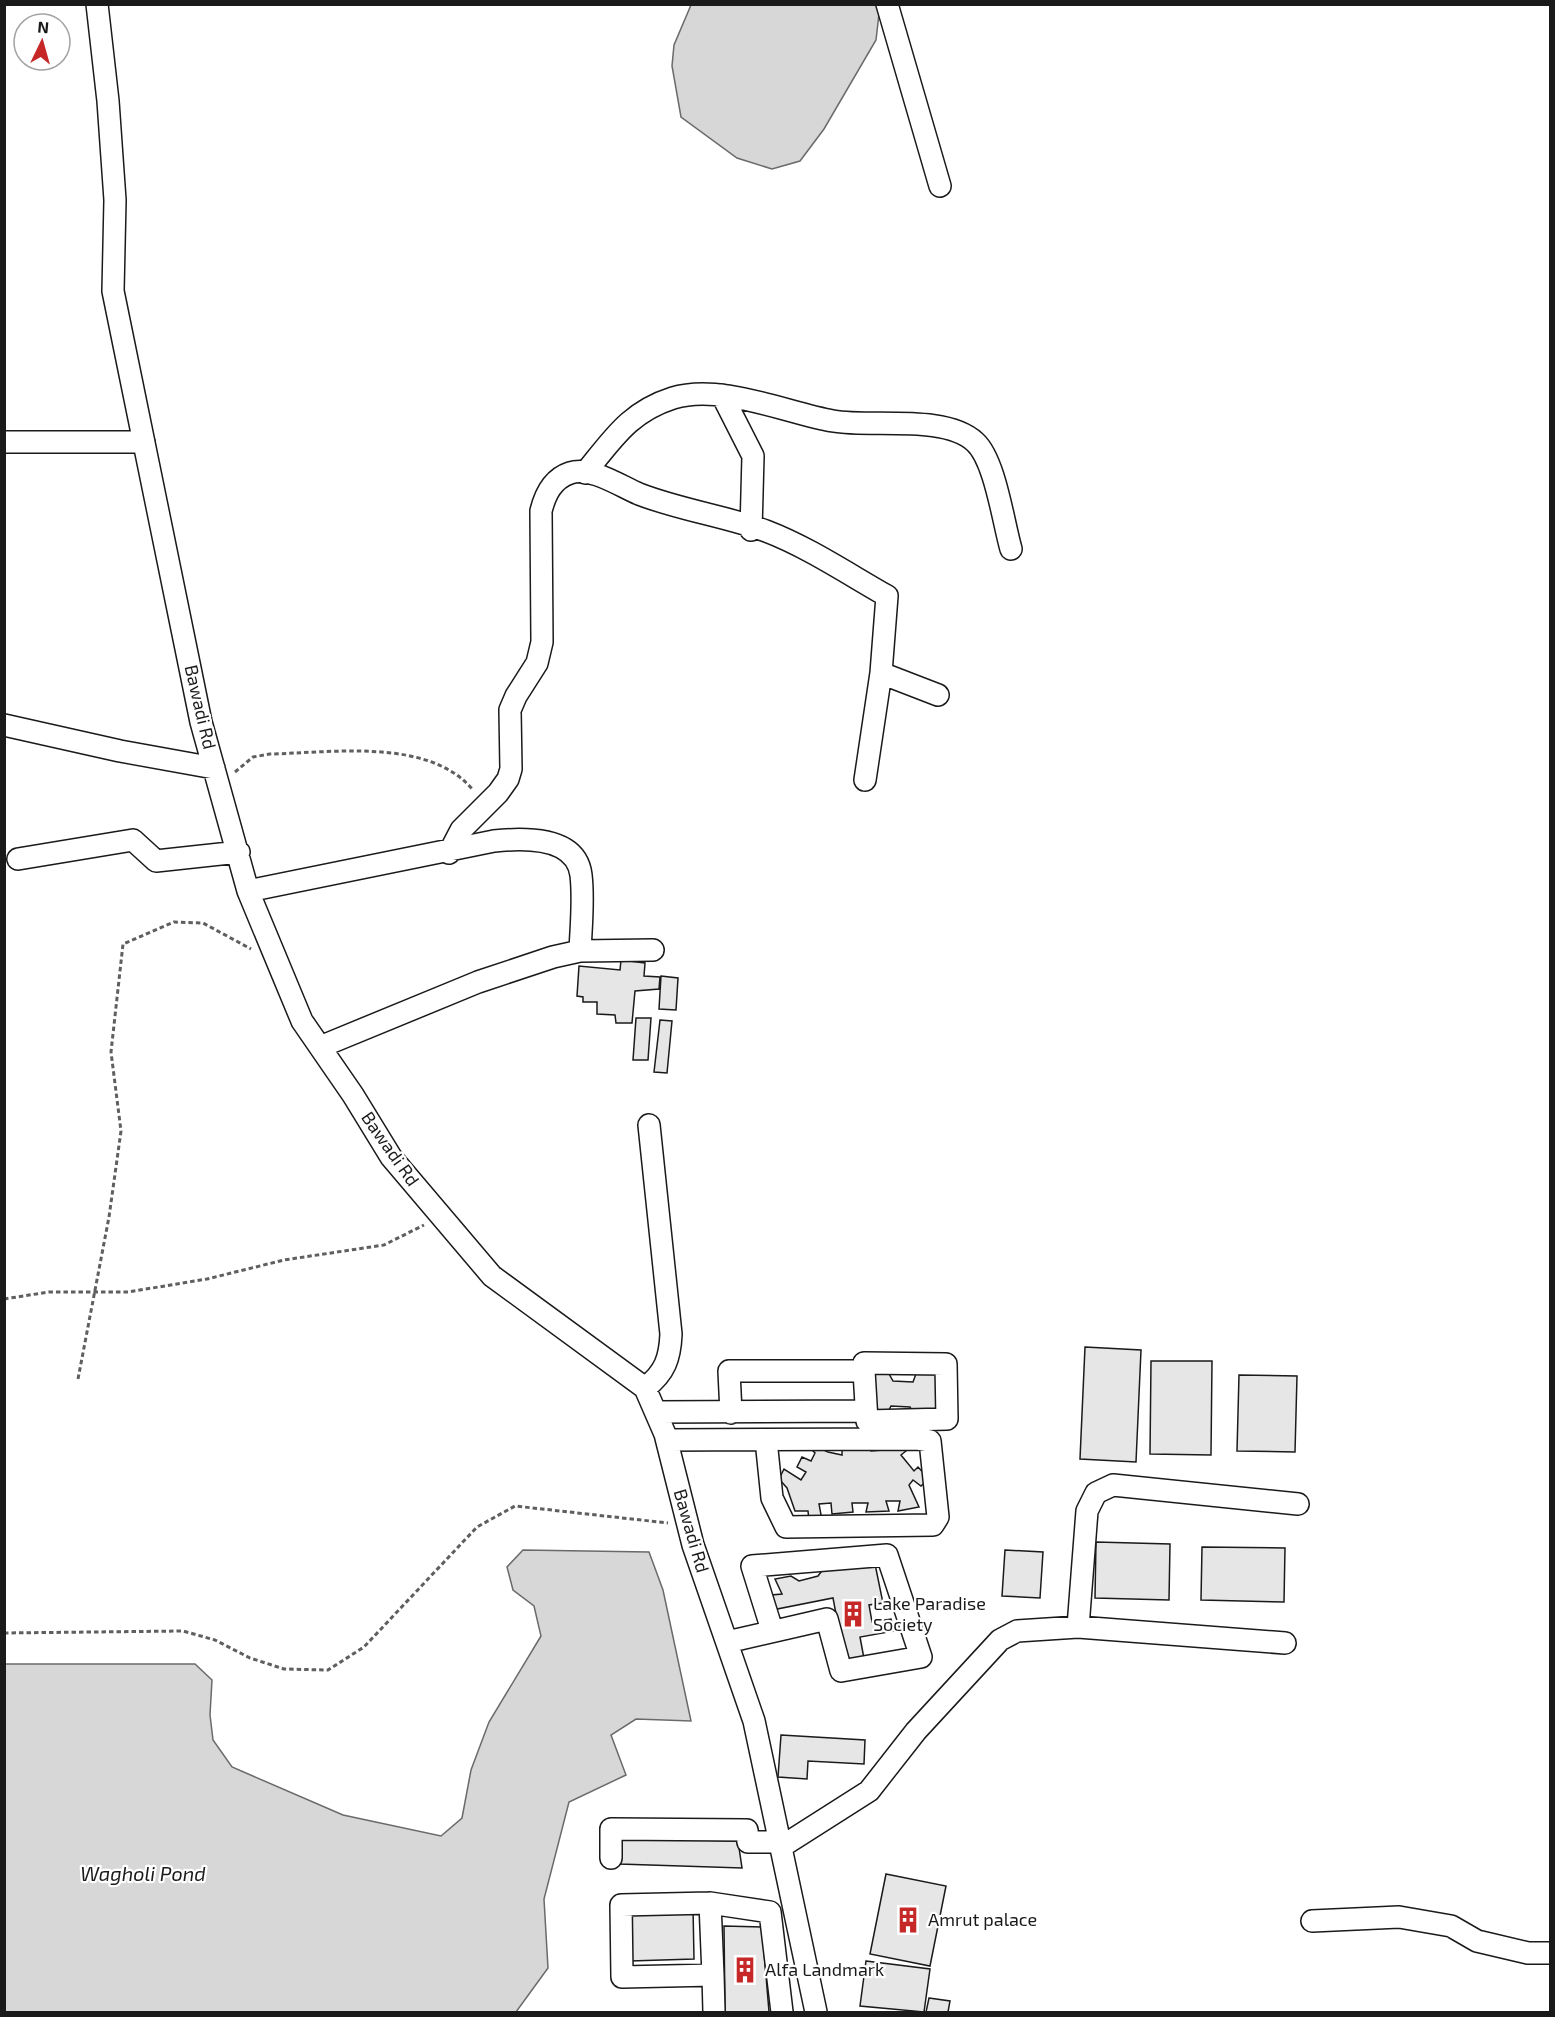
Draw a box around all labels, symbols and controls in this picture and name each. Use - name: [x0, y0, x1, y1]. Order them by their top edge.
- north arrow: [12, 12, 72, 72]
- text: N: [37, 17, 50, 37]
- street label: Bawadi Rd: [181, 662, 221, 751]
- street label: Bawadi Rd: [357, 1107, 424, 1190]
- street label: Bawadi Rd: [670, 1486, 714, 1575]
- place label: Lake Paradise Society: [873, 1592, 986, 1635]
- building icon: Lake Paradise Society: [838, 1599, 868, 1629]
- water label: Wagholi Pond: [80, 1861, 206, 1885]
- building icon: Amrut palace: [893, 1905, 923, 1935]
- place label: Amrut palace: [928, 1908, 1037, 1930]
- building icon: Alfa Landmark: [730, 1955, 760, 1985]
- place label: Alfa Landmark: [765, 1958, 884, 1980]

